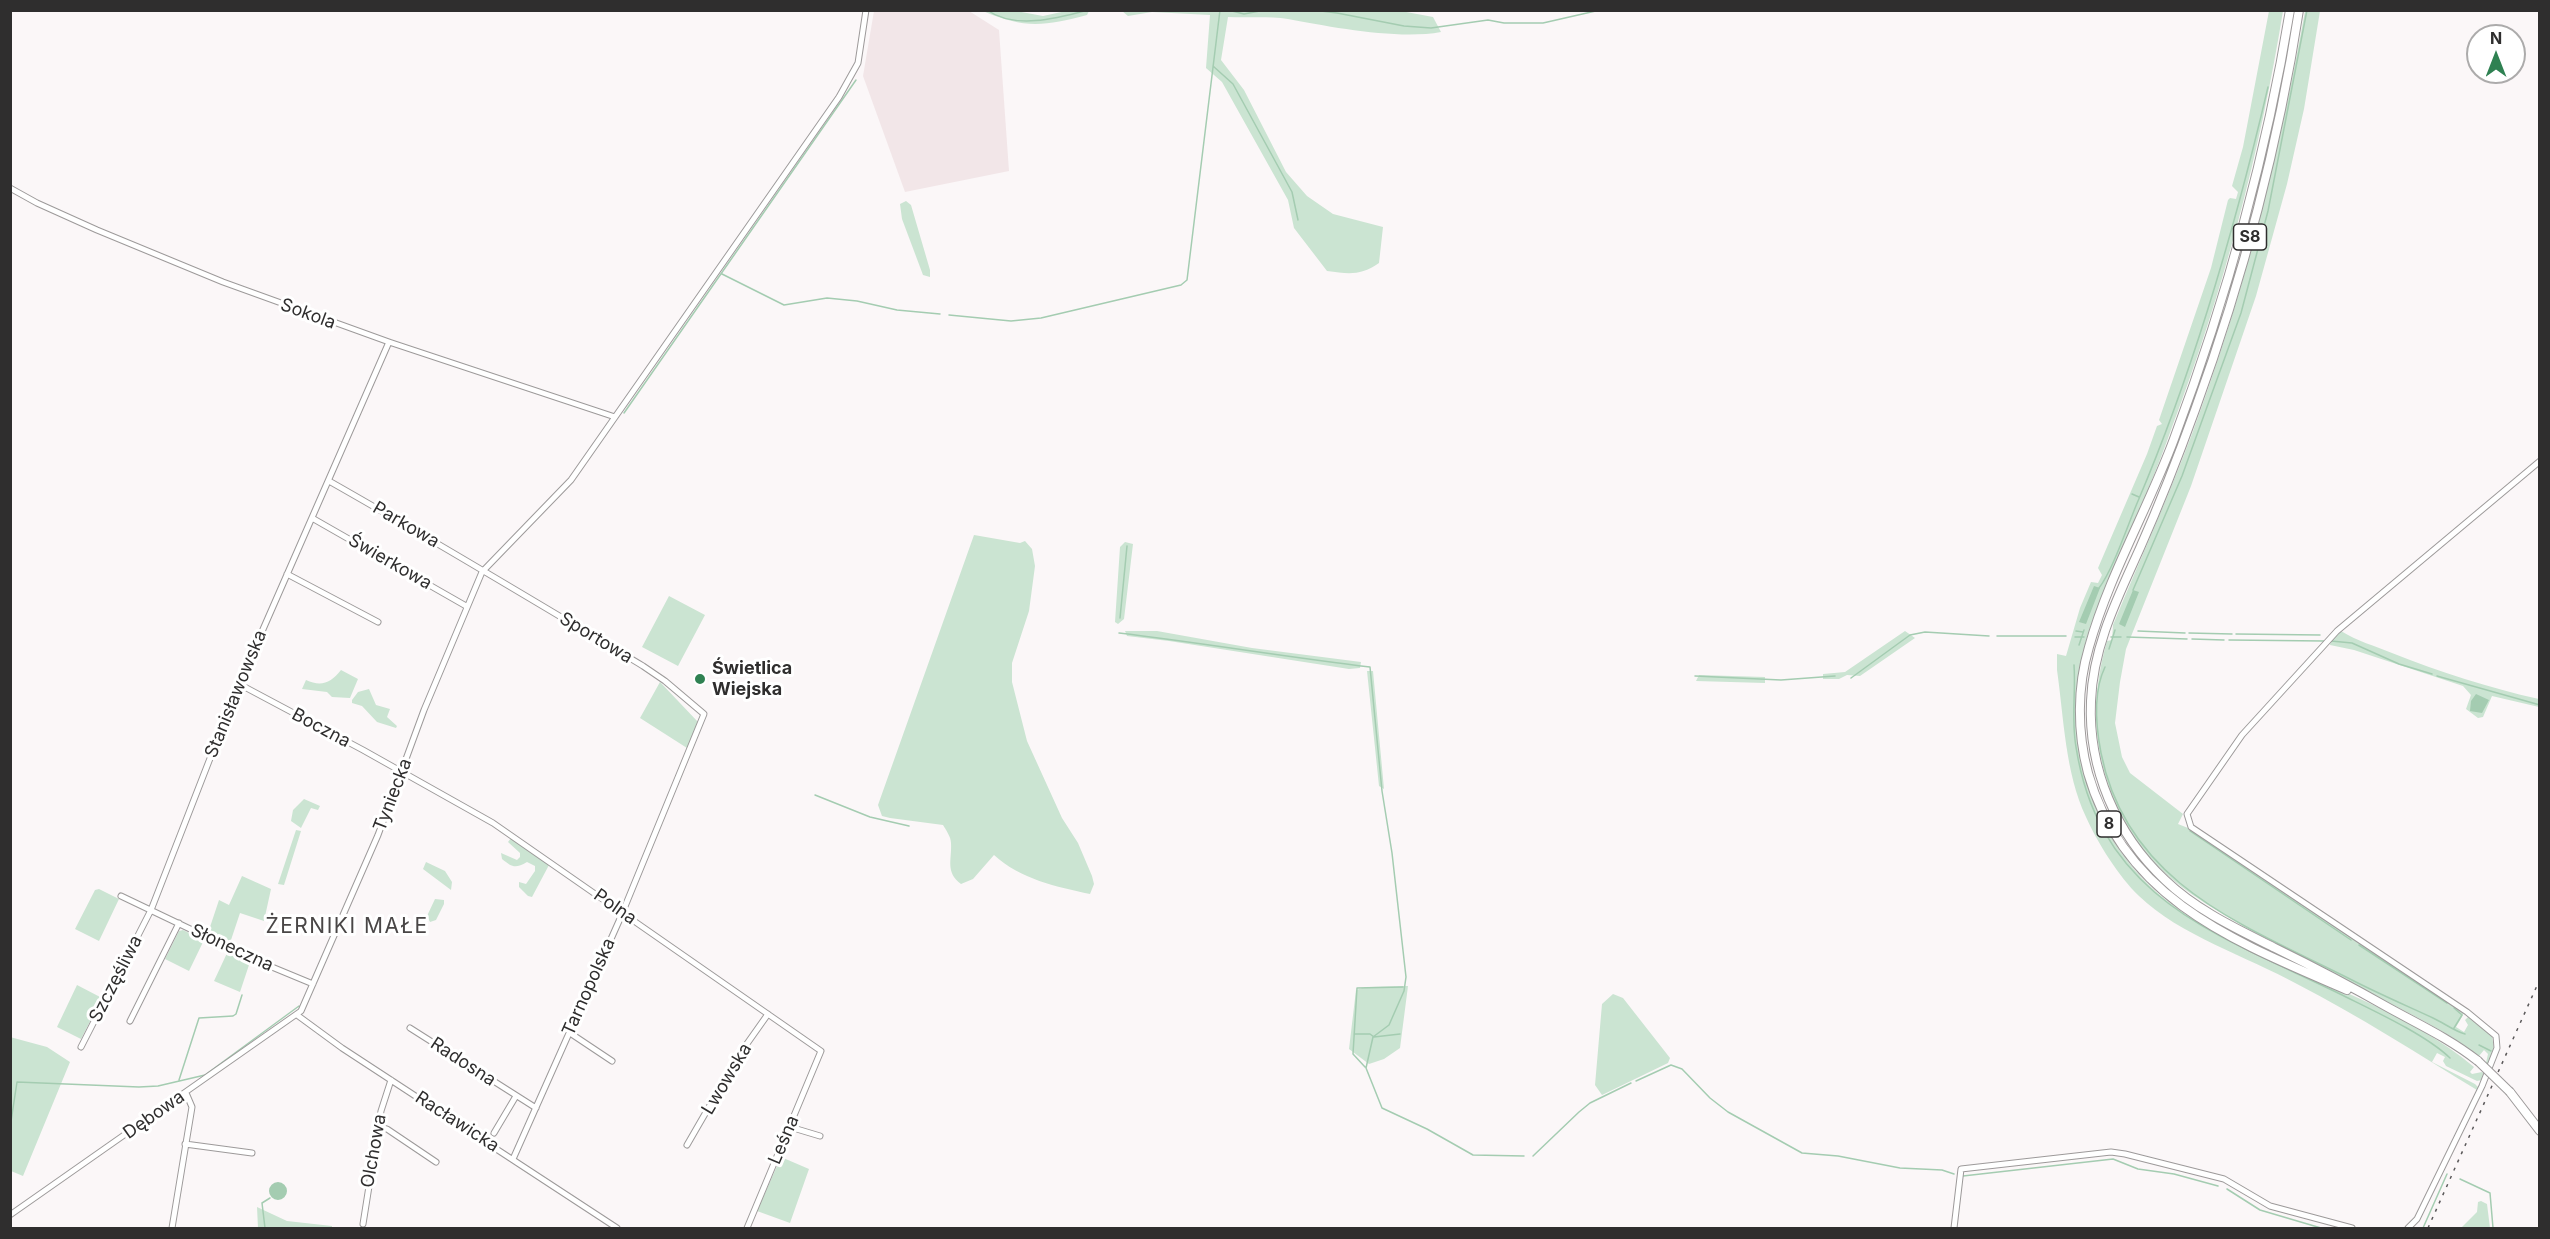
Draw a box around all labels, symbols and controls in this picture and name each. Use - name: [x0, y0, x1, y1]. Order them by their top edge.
- north arrow: [2466, 24, 2526, 84]
- text: N: [2490, 28, 2502, 48]
- road number: S8: [2234, 224, 2266, 250]
- street label: Sokola: [277, 294, 339, 334]
- street label: Parkowa: [369, 497, 443, 553]
- street label: Świerkowa: [344, 529, 436, 595]
- street label: Sportowa: [556, 608, 636, 668]
- street label: Stanisławowska: [201, 627, 271, 761]
- place label: Świetlica Wiejska: [712, 658, 792, 700]
- marker: Świetlica Wiejska: [693, 672, 707, 686]
- street label: Boczna: [288, 704, 354, 752]
- street label: Tyniecka: [369, 755, 417, 835]
- road number: 8: [2097, 811, 2121, 837]
- street label: Polna: [589, 885, 641, 929]
- district label: ŻERNIKI MAŁE: [265, 914, 429, 940]
- street label: Słoneczna: [187, 920, 277, 976]
- street label: Szczęśliwa: [85, 932, 147, 1026]
- street label: Tarnopolska: [558, 935, 620, 1039]
- street label: Radosna: [426, 1033, 500, 1091]
- street label: Lwowska: [697, 1039, 757, 1119]
- street label: Dębowa: [119, 1086, 189, 1144]
- street label: Racławicka: [411, 1087, 503, 1157]
- street label: Leśna: [764, 1112, 804, 1168]
- street label: Olchowa: [357, 1113, 391, 1189]

